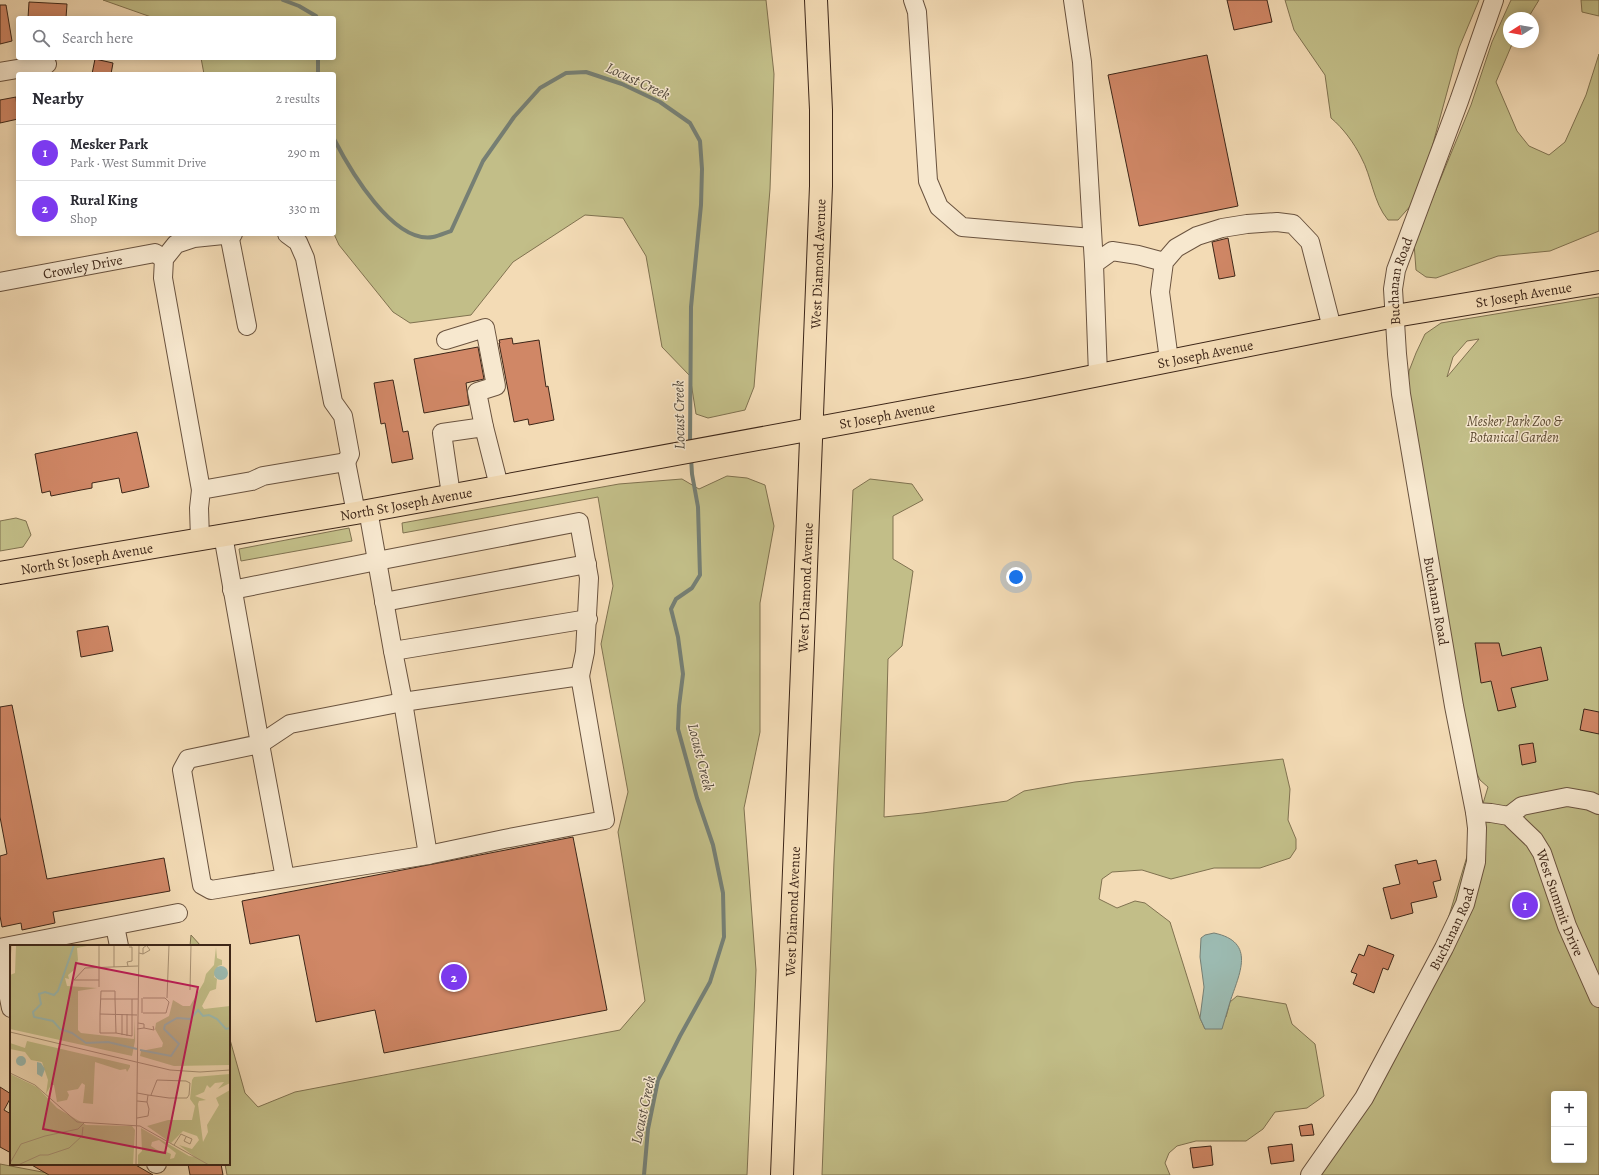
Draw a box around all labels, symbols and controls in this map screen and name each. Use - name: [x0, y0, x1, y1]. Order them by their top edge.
- north arrow: [1503, 12, 1539, 48]
- search box: [16, 16, 336, 60]
- icon: search: [30, 27, 52, 49]
- text: Search here: [62, 28, 133, 48]
- water label: Locust Creek: [603, 57, 674, 105]
- text: Nearby: [32, 87, 83, 110]
- text: 2 results: [276, 90, 320, 107]
- text: Mesker Park: [70, 134, 148, 154]
- text: 1: [43, 144, 47, 161]
- text: 290 m: [288, 144, 320, 161]
- text: Park · West Summit Drive: [70, 154, 206, 171]
- text: Rural King: [70, 190, 138, 210]
- street label: West Diamond Avenue: [806, 198, 830, 330]
- text: 2: [42, 200, 48, 217]
- text: 330 m: [289, 200, 320, 217]
- text: Shop: [70, 210, 97, 227]
- street label: Buchanan Road: [1384, 234, 1417, 326]
- street label: Crowley Drive: [41, 250, 124, 283]
- street label: St Joseph Avenue: [1474, 277, 1573, 312]
- street label: St Joseph Avenue: [1156, 335, 1255, 373]
- water label: Locust Creek: [668, 380, 690, 450]
- street label: St Joseph Avenue: [838, 397, 937, 433]
- park label: Mesker Park Zoo & Botanical Garden: [1467, 412, 1563, 447]
- street label: North St Joseph Avenue: [339, 482, 474, 525]
- street label: West Diamond Avenue: [793, 522, 817, 654]
- street label: North St Joseph Avenue: [19, 538, 155, 579]
- street label: Buchanan Road: [1419, 555, 1453, 647]
- your location: [1006, 567, 1026, 587]
- water label: Locust Creek: [683, 721, 719, 793]
- street label: West Diamond Avenue: [780, 846, 804, 978]
- street label: West Summit Drive: [1532, 846, 1589, 959]
- street label: Buchanan Road: [1424, 885, 1479, 974]
- pin: 1: [1512, 890, 1538, 920]
- inset map: [10, 945, 230, 1165]
- pin: 2: [441, 962, 467, 992]
- water label: Locust Creek: [626, 1074, 660, 1146]
- map controls: [1551, 1091, 1587, 1163]
- button: +: [1551, 1091, 1587, 1127]
- button: −: [1551, 1127, 1587, 1163]

